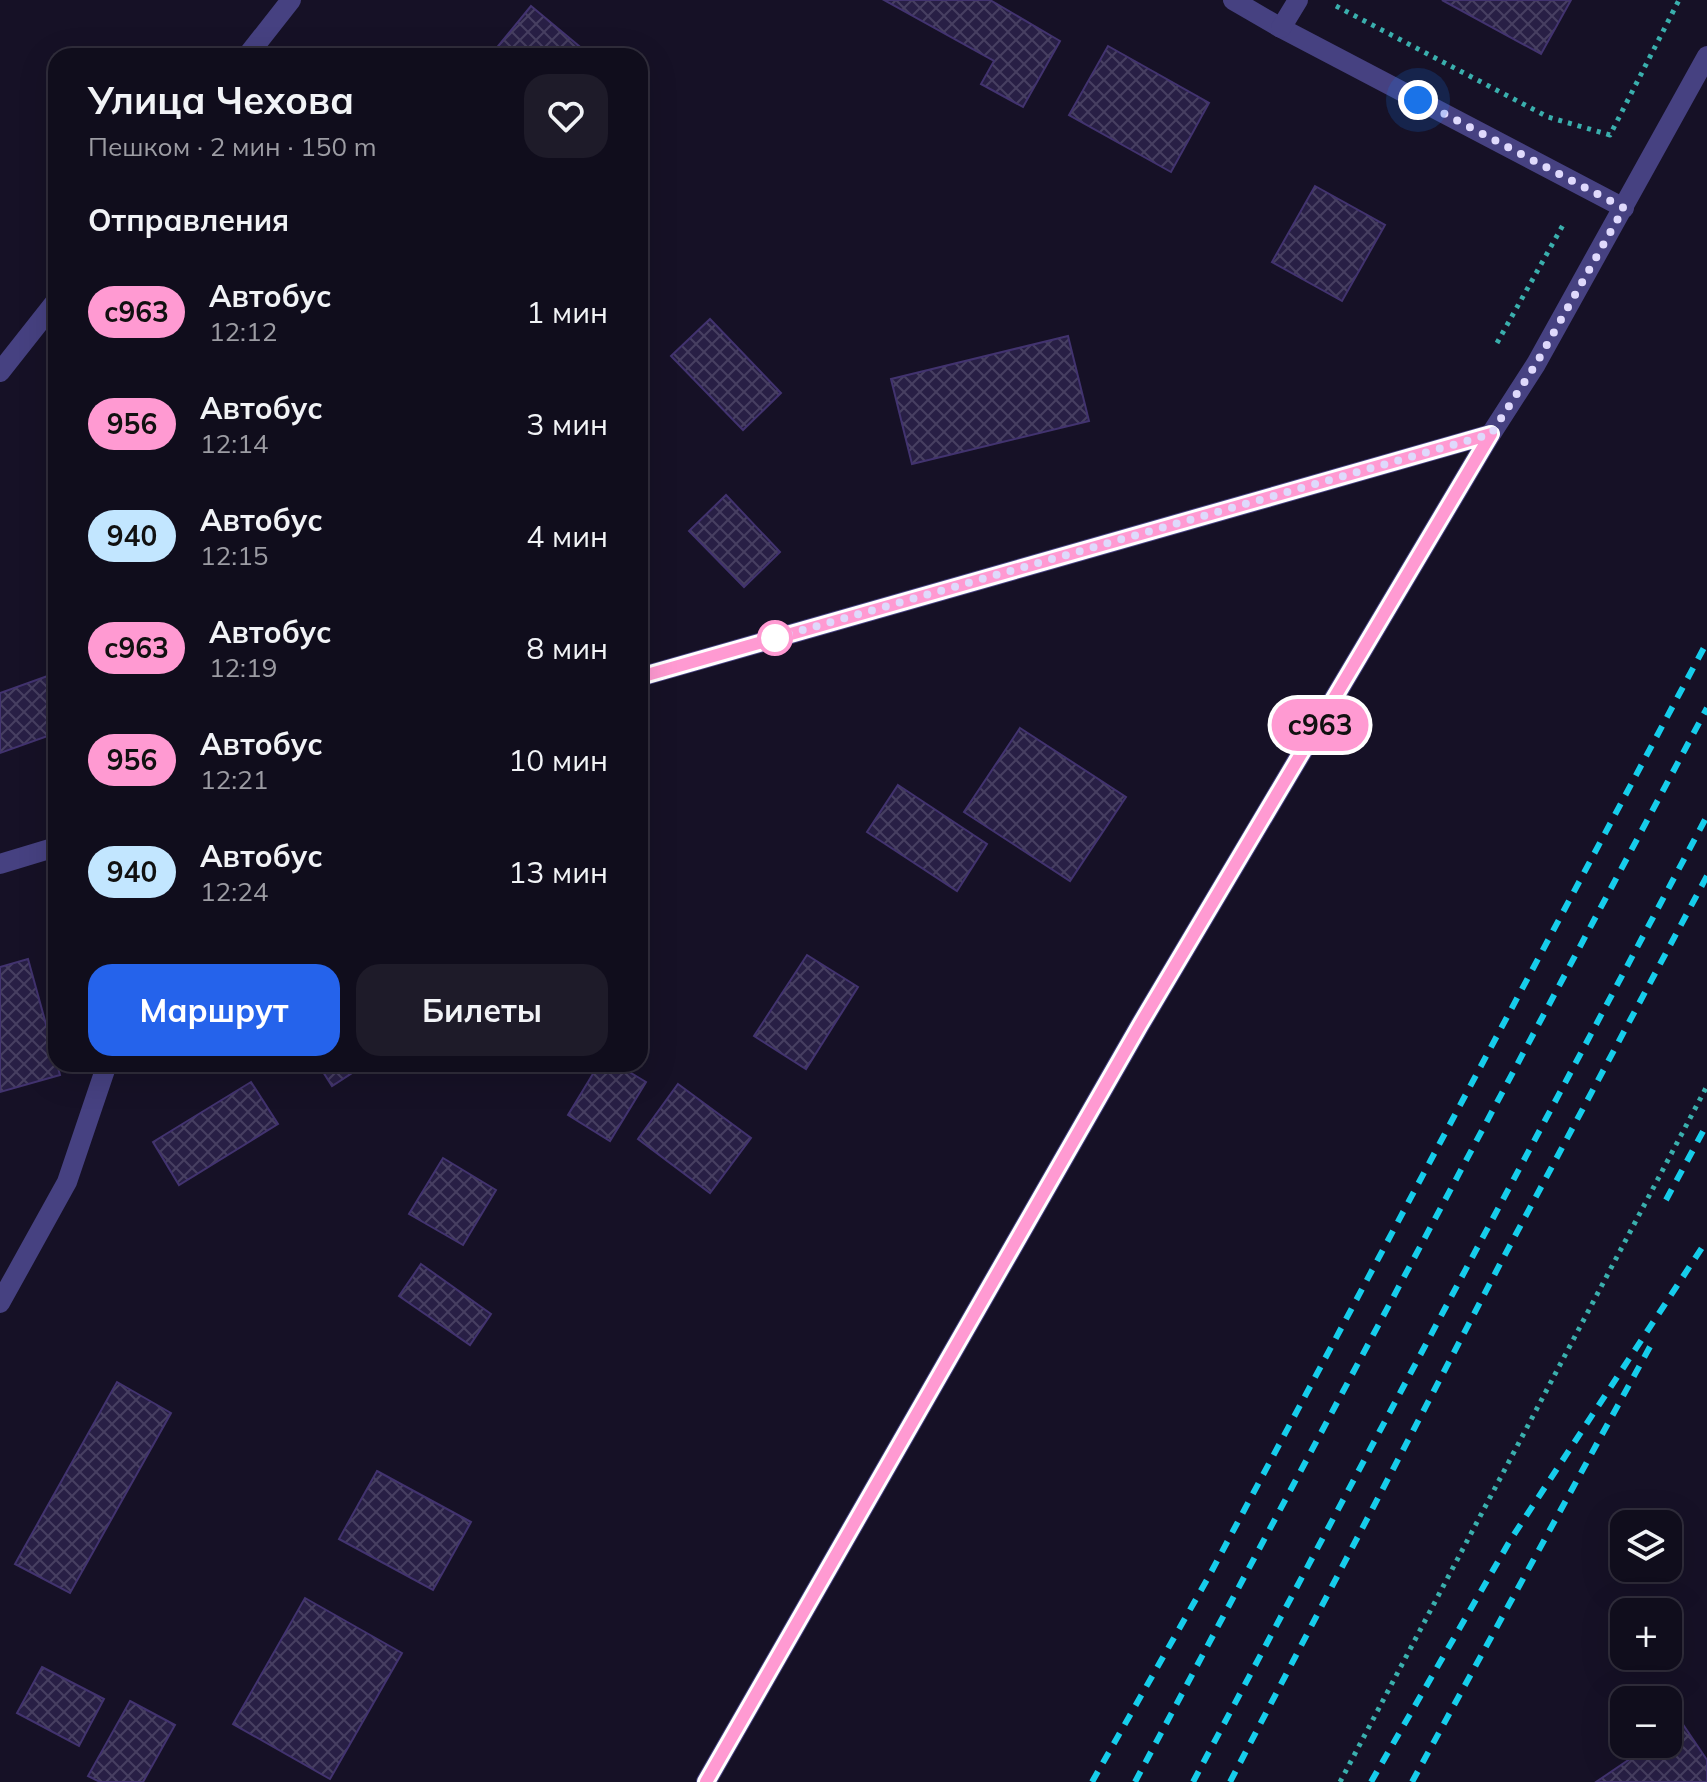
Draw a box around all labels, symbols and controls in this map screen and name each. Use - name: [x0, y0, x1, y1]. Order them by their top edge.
- button: heart: [524, 74, 608, 158]
- text: Улица Чехова: [88, 76, 354, 124]
- your location: [1398, 80, 1438, 120]
- text: Пешком · 2 мин · 150 m: [88, 130, 377, 163]
- text: Отправления: [88, 201, 289, 239]
- text: Автобус: [209, 277, 332, 315]
- text: 1 мин: [526, 293, 608, 331]
- text: с963: [104, 294, 169, 329]
- text: 12:12: [209, 315, 277, 348]
- text: Автобус: [200, 389, 323, 427]
- text: 3 мин: [526, 405, 608, 443]
- text: 956: [107, 406, 157, 441]
- text: 12:14: [200, 427, 268, 460]
- text: Автобус: [200, 501, 323, 539]
- text: 4 мин: [526, 517, 608, 555]
- text: 940: [107, 518, 157, 553]
- text: 12:15: [200, 539, 268, 572]
- text: Автобус: [209, 613, 332, 651]
- unlabelled marker: [758, 621, 792, 655]
- text: 8 мин: [526, 629, 608, 667]
- text: с963: [104, 630, 169, 665]
- text: 12:19: [209, 651, 277, 684]
- line badge: с963: [1264, 699, 1376, 751]
- text: с963: [1288, 707, 1352, 742]
- text: Автобус: [200, 725, 323, 763]
- text: 10 мин: [508, 741, 608, 779]
- text: 956: [107, 742, 157, 777]
- text: 12:21: [200, 763, 268, 796]
- text: Автобус: [200, 837, 323, 875]
- text: 13 мин: [508, 853, 608, 891]
- text: 940: [107, 854, 157, 889]
- text: 12:24: [200, 875, 268, 908]
- button: Маршрут: [88, 964, 340, 1056]
- button: Билеты: [356, 964, 608, 1056]
- map controls: [1610, 1510, 1682, 1758]
- button: layers: [1610, 1510, 1682, 1582]
- button: +: [1610, 1598, 1682, 1670]
- button: −: [1610, 1686, 1682, 1758]

